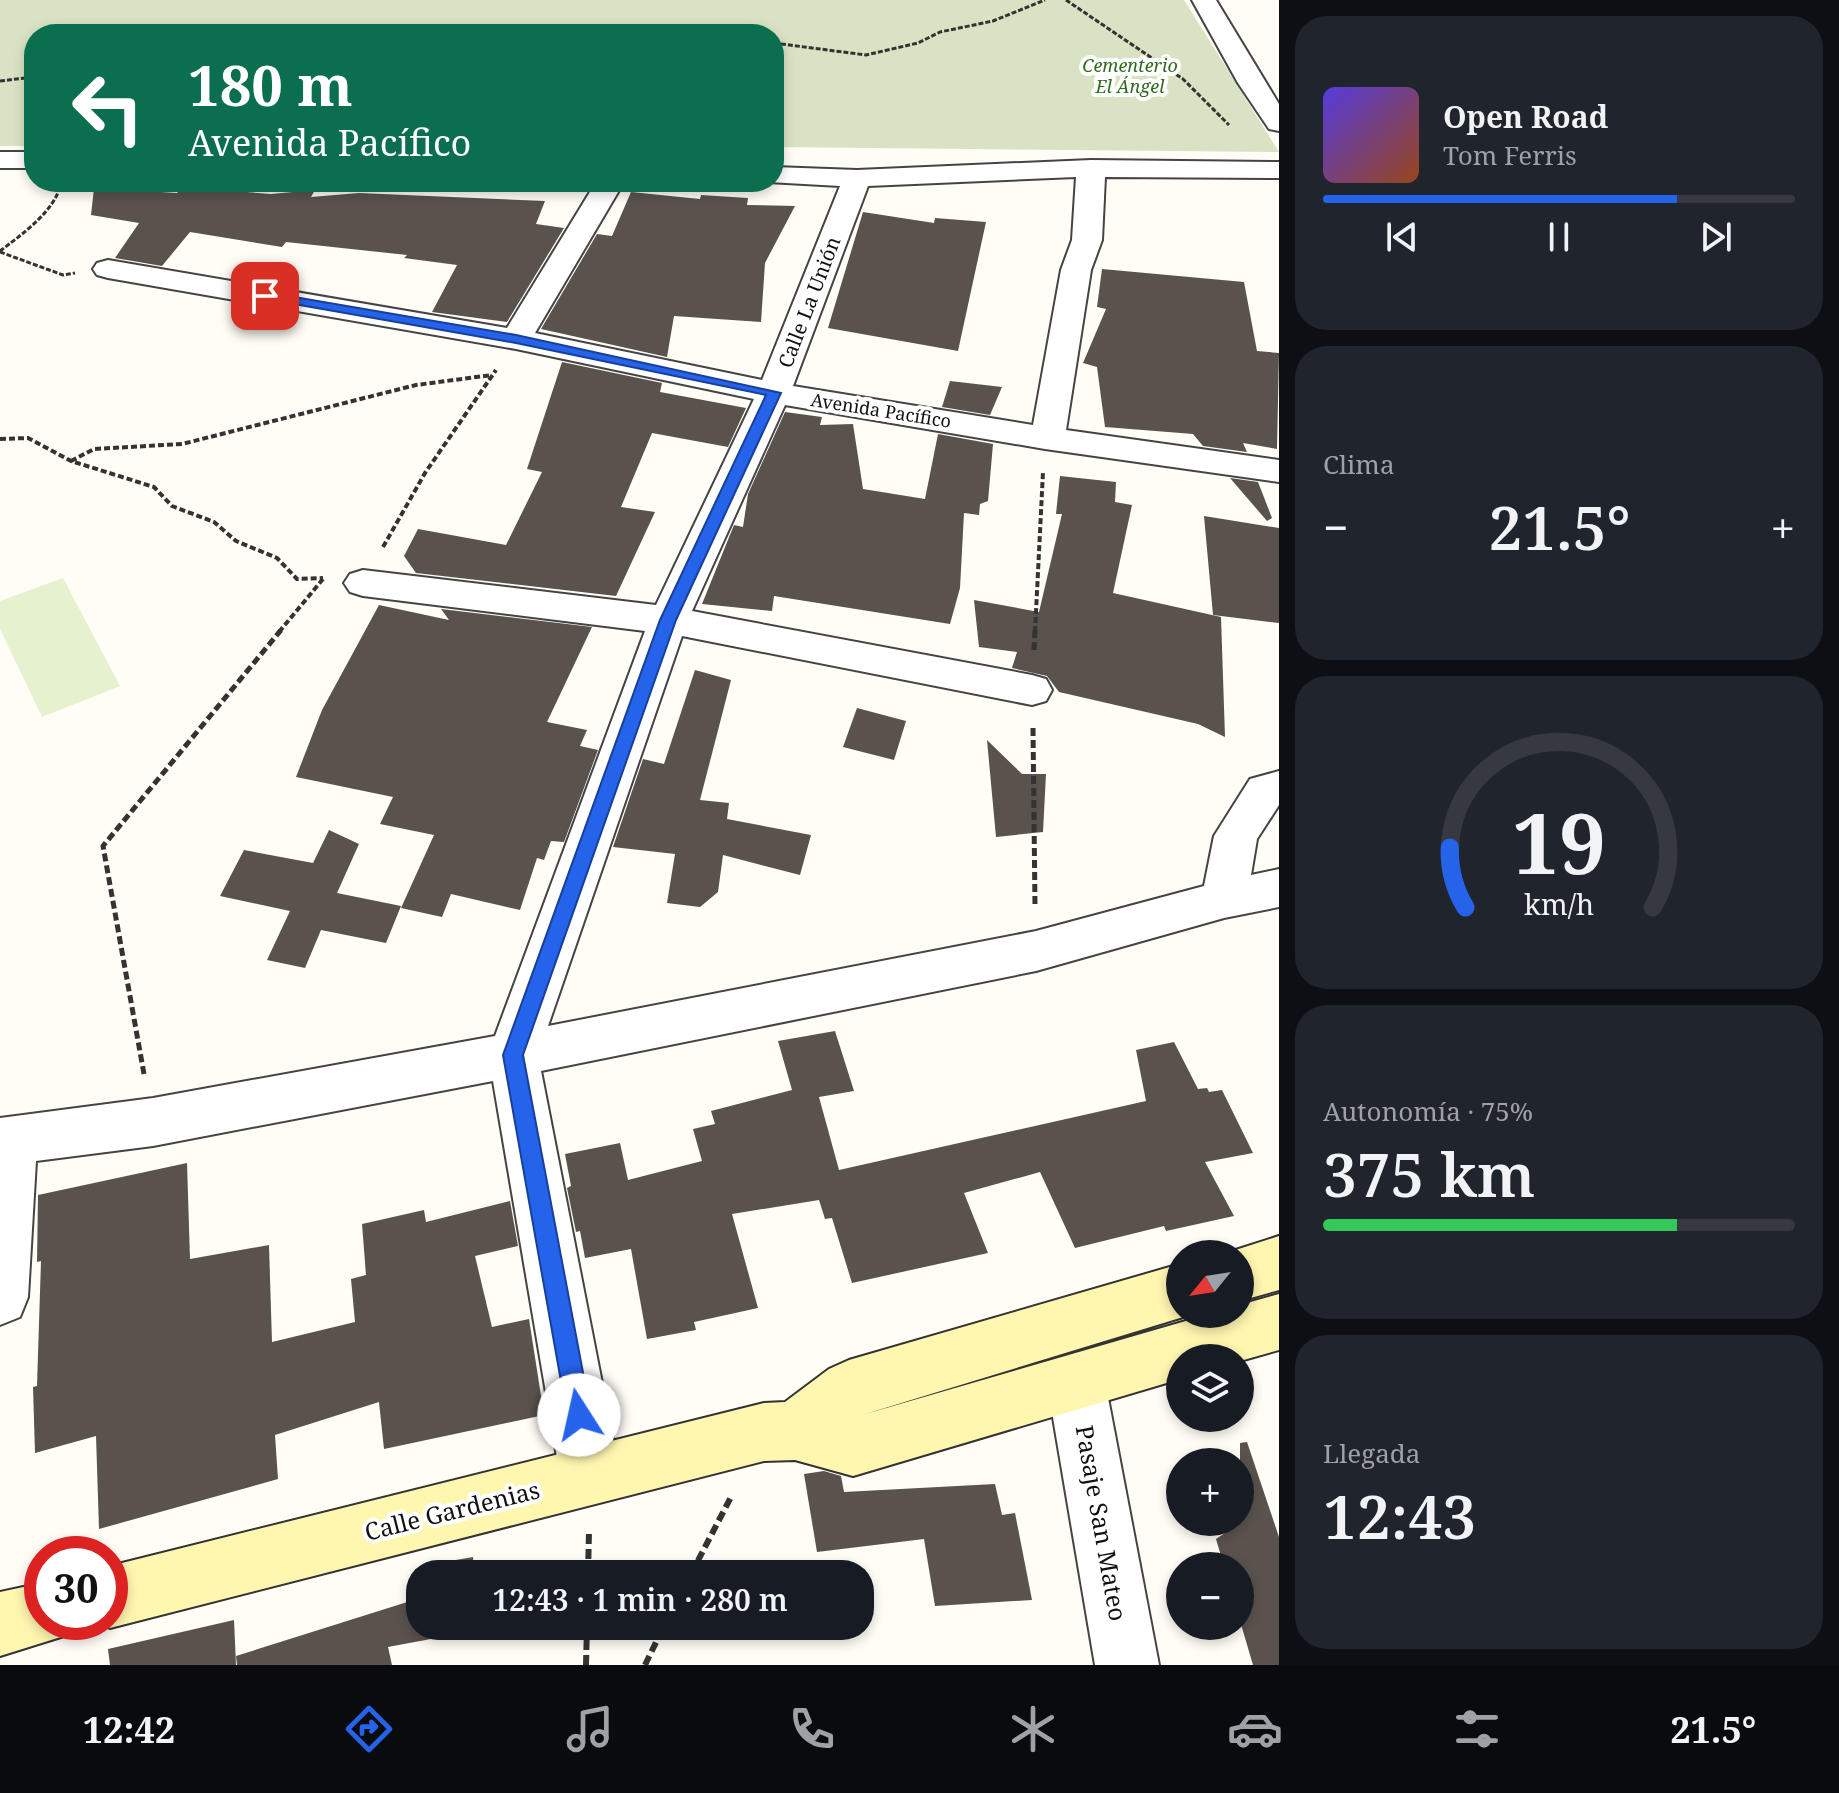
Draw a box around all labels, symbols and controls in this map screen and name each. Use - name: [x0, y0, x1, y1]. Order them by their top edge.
- text: 180 m: [188, 46, 353, 122]
- park label: Cementerio El Ángel: [1082, 53, 1178, 98]
- icon: left: [56, 56, 160, 160]
- text: Open Road: [1443, 96, 1608, 137]
- text: Avenida Pacífico: [188, 118, 471, 167]
- text: Tom Ferris: [1443, 137, 1577, 173]
- icon: previous: [1380, 215, 1424, 259]
- icon: pause: [1537, 215, 1581, 259]
- icon: next: [1694, 215, 1738, 259]
- street label: Calle La Unión: [772, 232, 847, 372]
- pin: [231, 262, 299, 330]
- icon: arrive: [243, 274, 287, 318]
- street label: Avenida Pacífico: [809, 387, 953, 433]
- text: Clima: [1323, 446, 1395, 482]
- text: 21.5°: [1488, 486, 1630, 568]
- text: −: [1323, 497, 1348, 557]
- text: +: [1770, 497, 1795, 557]
- text: 19: [1512, 785, 1606, 898]
- text: km/h: [1524, 885, 1594, 924]
- text: Autonomía · 75%: [1323, 1093, 1533, 1129]
- text: 375 km: [1323, 1133, 1535, 1215]
- north arrow: [1166, 1240, 1254, 1328]
- map controls: [1166, 1240, 1254, 1640]
- button: layers: [1166, 1344, 1254, 1432]
- position arrow: [537, 1373, 621, 1457]
- street label: Pasaje San Mateo: [1069, 1423, 1135, 1623]
- text: Llegada: [1323, 1435, 1420, 1471]
- button: +: [1166, 1448, 1254, 1536]
- street label: Calle Gardenias: [361, 1472, 543, 1548]
- text: 12:43: [1323, 1475, 1476, 1557]
- speed limit sign: 30: [24, 1536, 128, 1640]
- button: −: [1166, 1552, 1254, 1640]
- text: 12:43 · 1 min · 280 m: [492, 1579, 788, 1620]
- icon: directions: [341, 1701, 397, 1757]
- icon: music: [562, 1701, 618, 1757]
- icon: phone: [784, 1701, 840, 1757]
- icon: climate: [1005, 1701, 1061, 1757]
- icon: car: [1227, 1701, 1283, 1757]
- icon: filters: [1449, 1701, 1505, 1757]
- text: 12:42: [83, 1705, 175, 1754]
- text: 21.5°: [1670, 1705, 1756, 1754]

